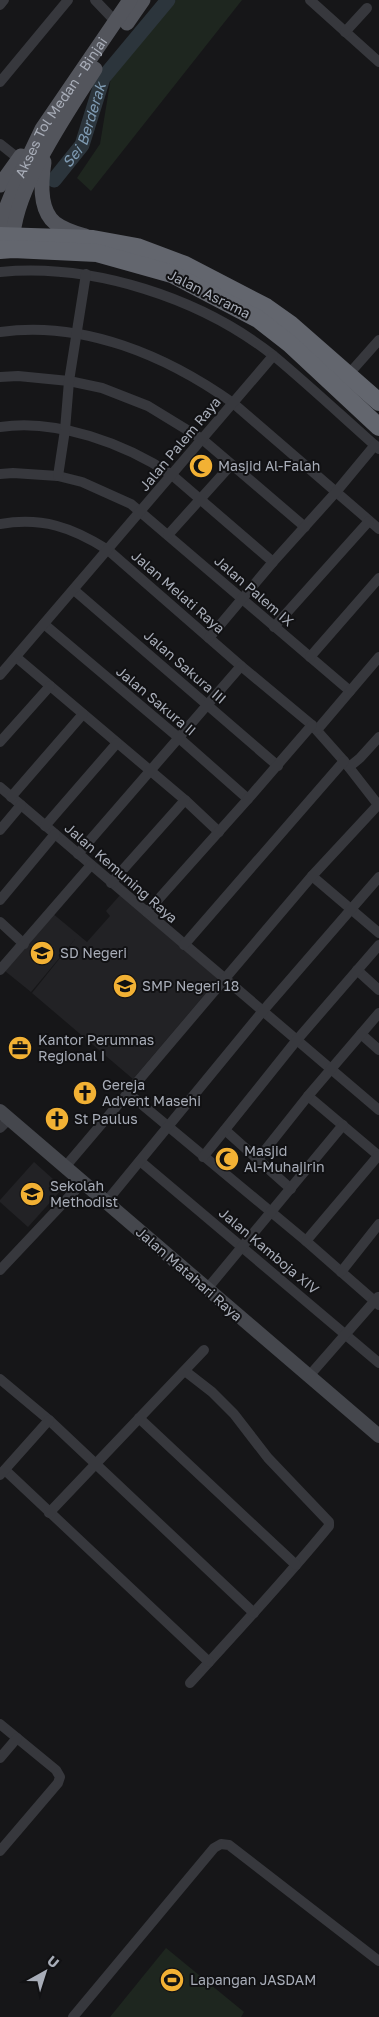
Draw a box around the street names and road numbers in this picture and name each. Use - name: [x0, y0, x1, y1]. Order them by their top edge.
- street label: Akses Tol Medan - Binjai: [11, 34, 110, 180]
- street label: Jalan Asrama: [165, 265, 253, 322]
- street label: Jalan Palem Raya: [135, 393, 224, 494]
- street label: Jalan Melati Raya: [128, 547, 228, 637]
- street label: Jalan Palem IX: [211, 552, 297, 630]
- street label: Jalan Sakura III: [140, 627, 230, 707]
- street label: Jalan Sakura II: [113, 663, 199, 739]
- street label: Jalan Kemuning Raya: [61, 819, 181, 926]
- street label: Jalan Kamboja XIV: [216, 1204, 323, 1298]
- street label: Jalan Matahari Raya: [133, 1223, 246, 1324]

